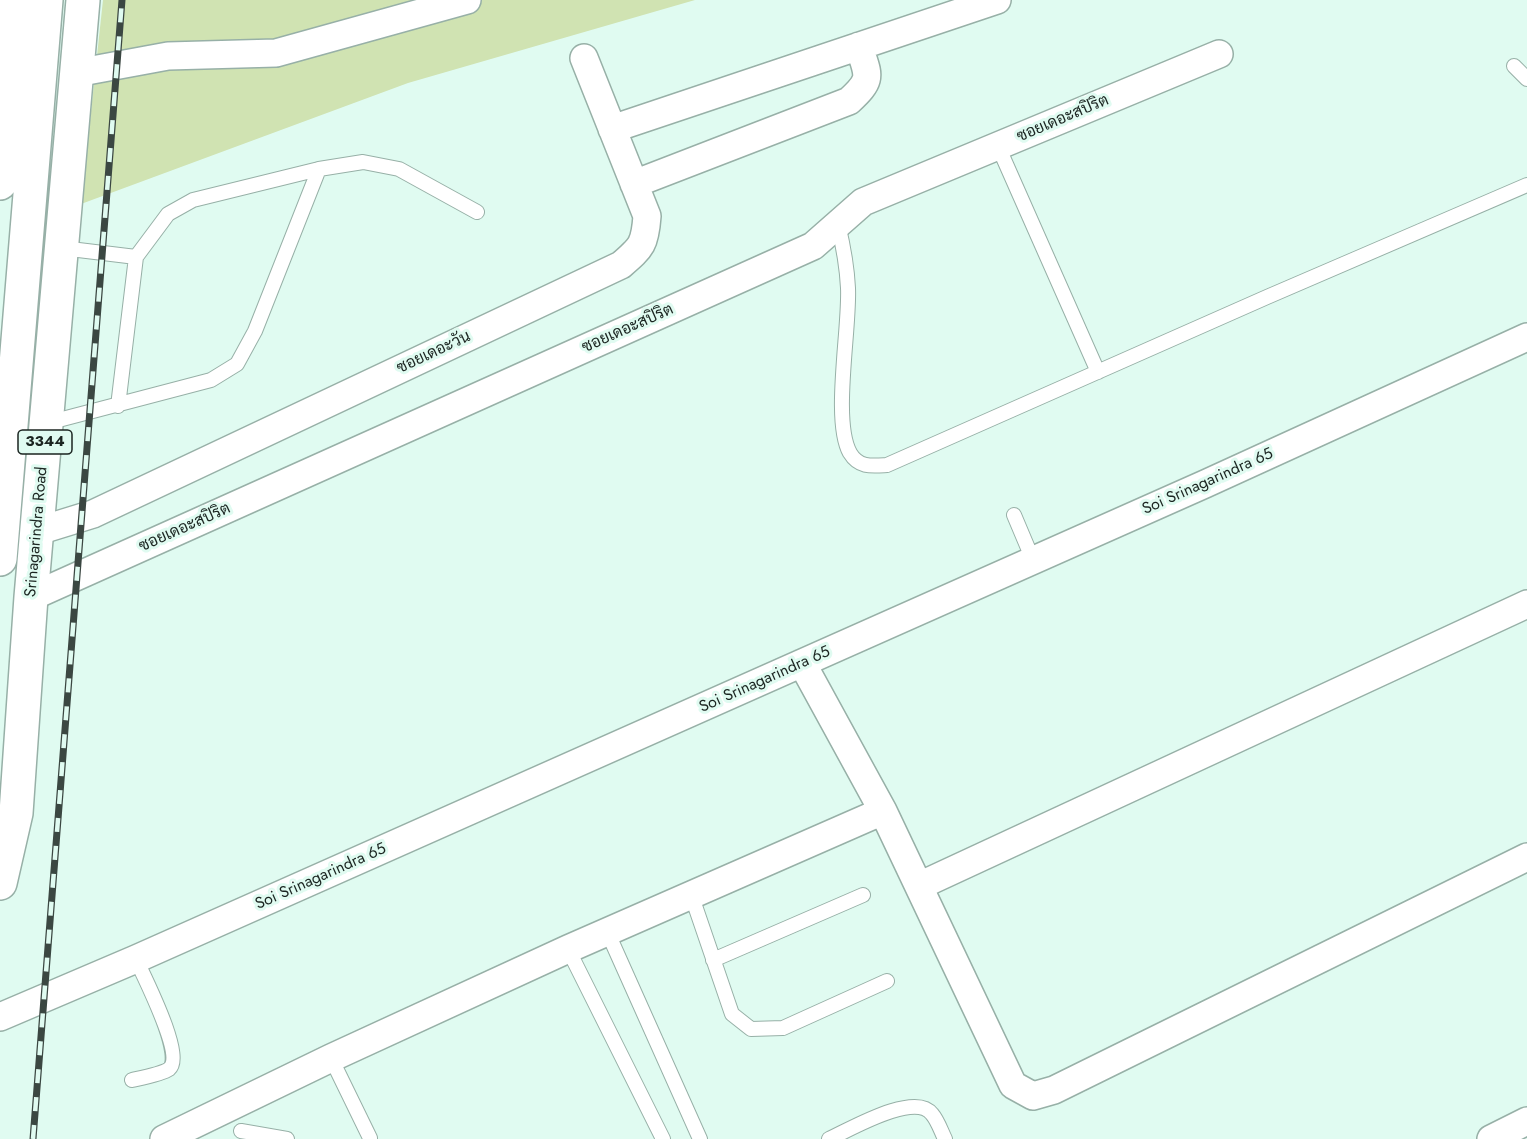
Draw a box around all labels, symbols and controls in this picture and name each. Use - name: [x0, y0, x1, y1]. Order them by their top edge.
- street label: ซอยเดอะสปิริต: [1014, 91, 1112, 147]
- street label: ซอยเดอะสปิริต: [579, 300, 677, 358]
- street label: ซอยเดอะวัน: [394, 328, 474, 378]
- road number: 3344: [18, 430, 72, 454]
- street label: Soi Srinagarindra 65: [1140, 445, 1276, 519]
- street label: Srinagarindra Road: [22, 466, 52, 598]
- street label: ซอยเดอะสปิริต: [136, 499, 234, 557]
- street label: Soi Srinagarindra 65: [697, 643, 833, 717]
- street label: Soi Srinagarindra 65: [253, 840, 389, 914]

